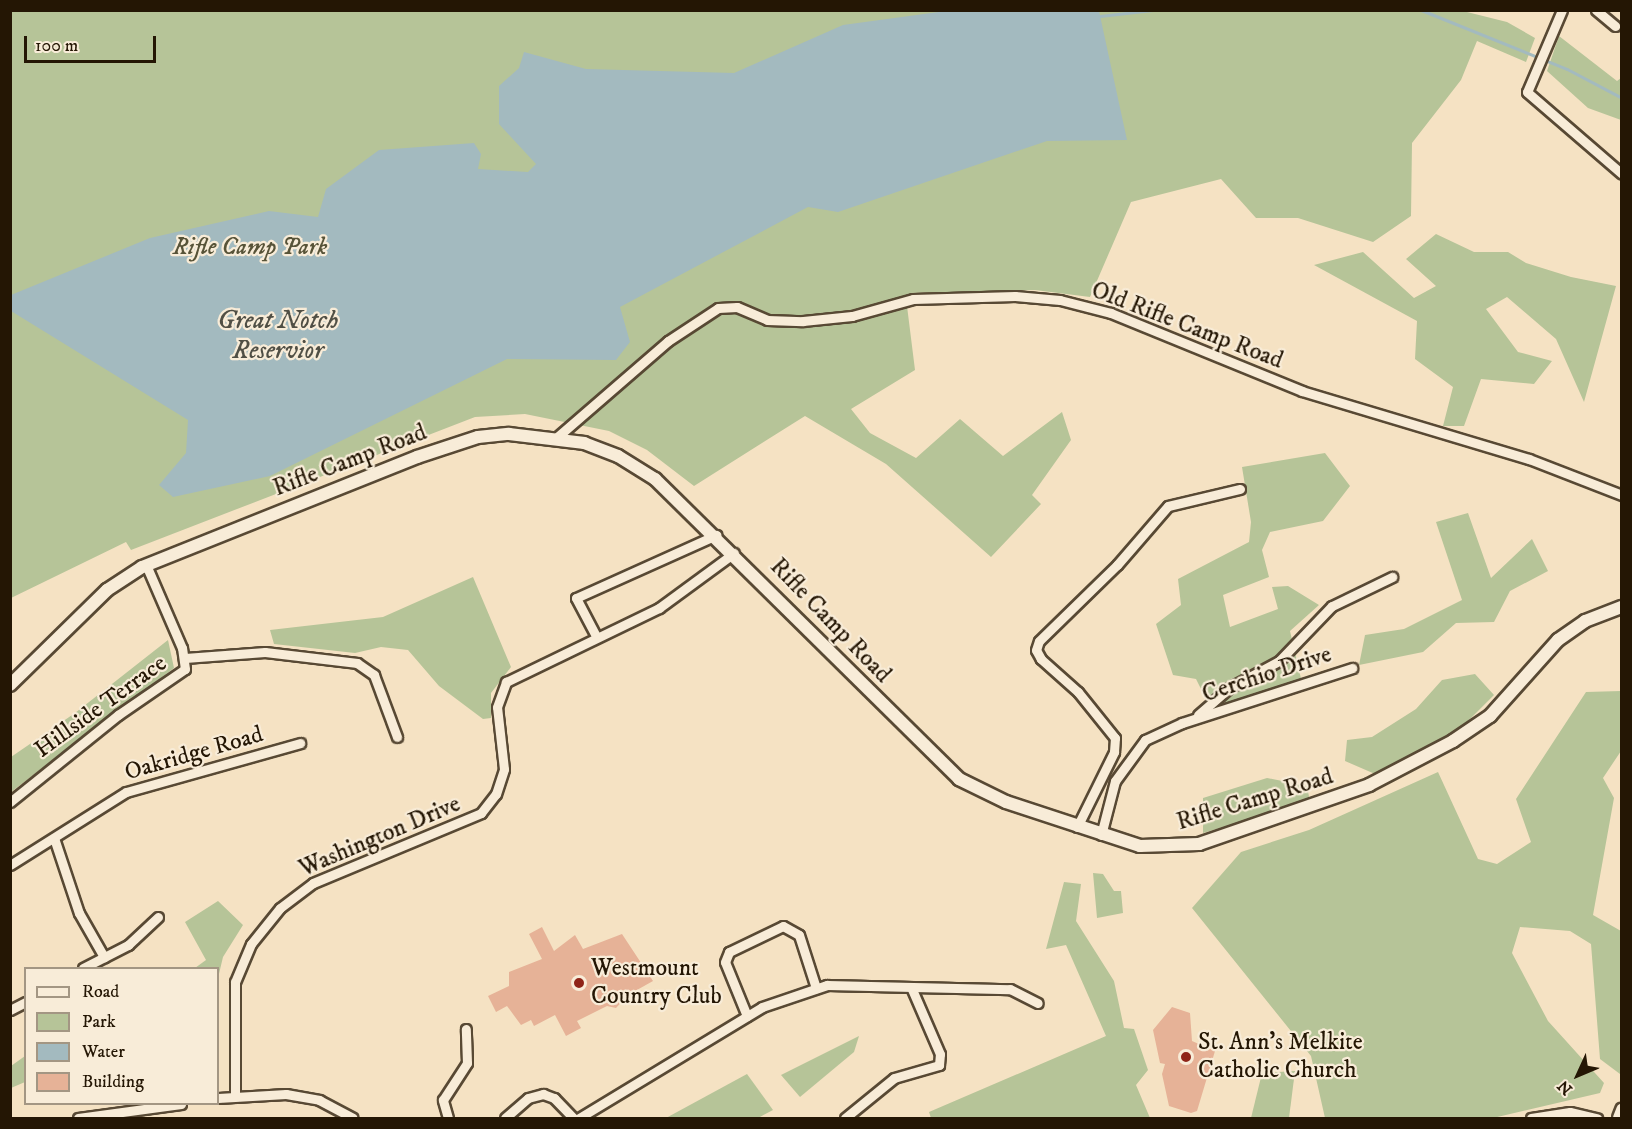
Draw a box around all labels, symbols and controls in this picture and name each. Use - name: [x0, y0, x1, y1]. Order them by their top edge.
- scale bar: [27, 24, 159, 62]
- text: 100 m: [35, 35, 78, 57]
- park label: Rifle Camp Park: [173, 234, 327, 262]
- street label: Old Rifle Camp Road: [1087, 276, 1287, 376]
- water label: Great Notch Reservior: [218, 305, 338, 366]
- street label: Rifle Camp Road: [269, 419, 431, 503]
- street label: Rifle Camp Road: [763, 553, 897, 689]
- street label: Cerchio Drive: [1199, 641, 1335, 709]
- street label: Hillside Terrace: [29, 649, 173, 765]
- street label: Oakridge Road: [121, 720, 267, 788]
- street label: Rifle Camp Road: [1173, 763, 1337, 837]
- street label: Washington Drive: [295, 790, 465, 884]
- place label: Westmount Country Club: [591, 955, 722, 1011]
- legend: [24, 967, 219, 1105]
- marker: Westmount Country Club: [572, 976, 586, 990]
- text: Road: [82, 981, 119, 1003]
- text: Park: [82, 1011, 116, 1033]
- place label: St. Ann's Melkite Catholic Church: [1198, 1029, 1363, 1085]
- text: Water: [82, 1041, 125, 1063]
- north arrow: [1548, 1045, 1608, 1105]
- marker: St. Ann's Melkite Catholic Church: [1179, 1050, 1193, 1064]
- text: Building: [82, 1071, 144, 1093]
- text: N: [1553, 1076, 1577, 1099]

